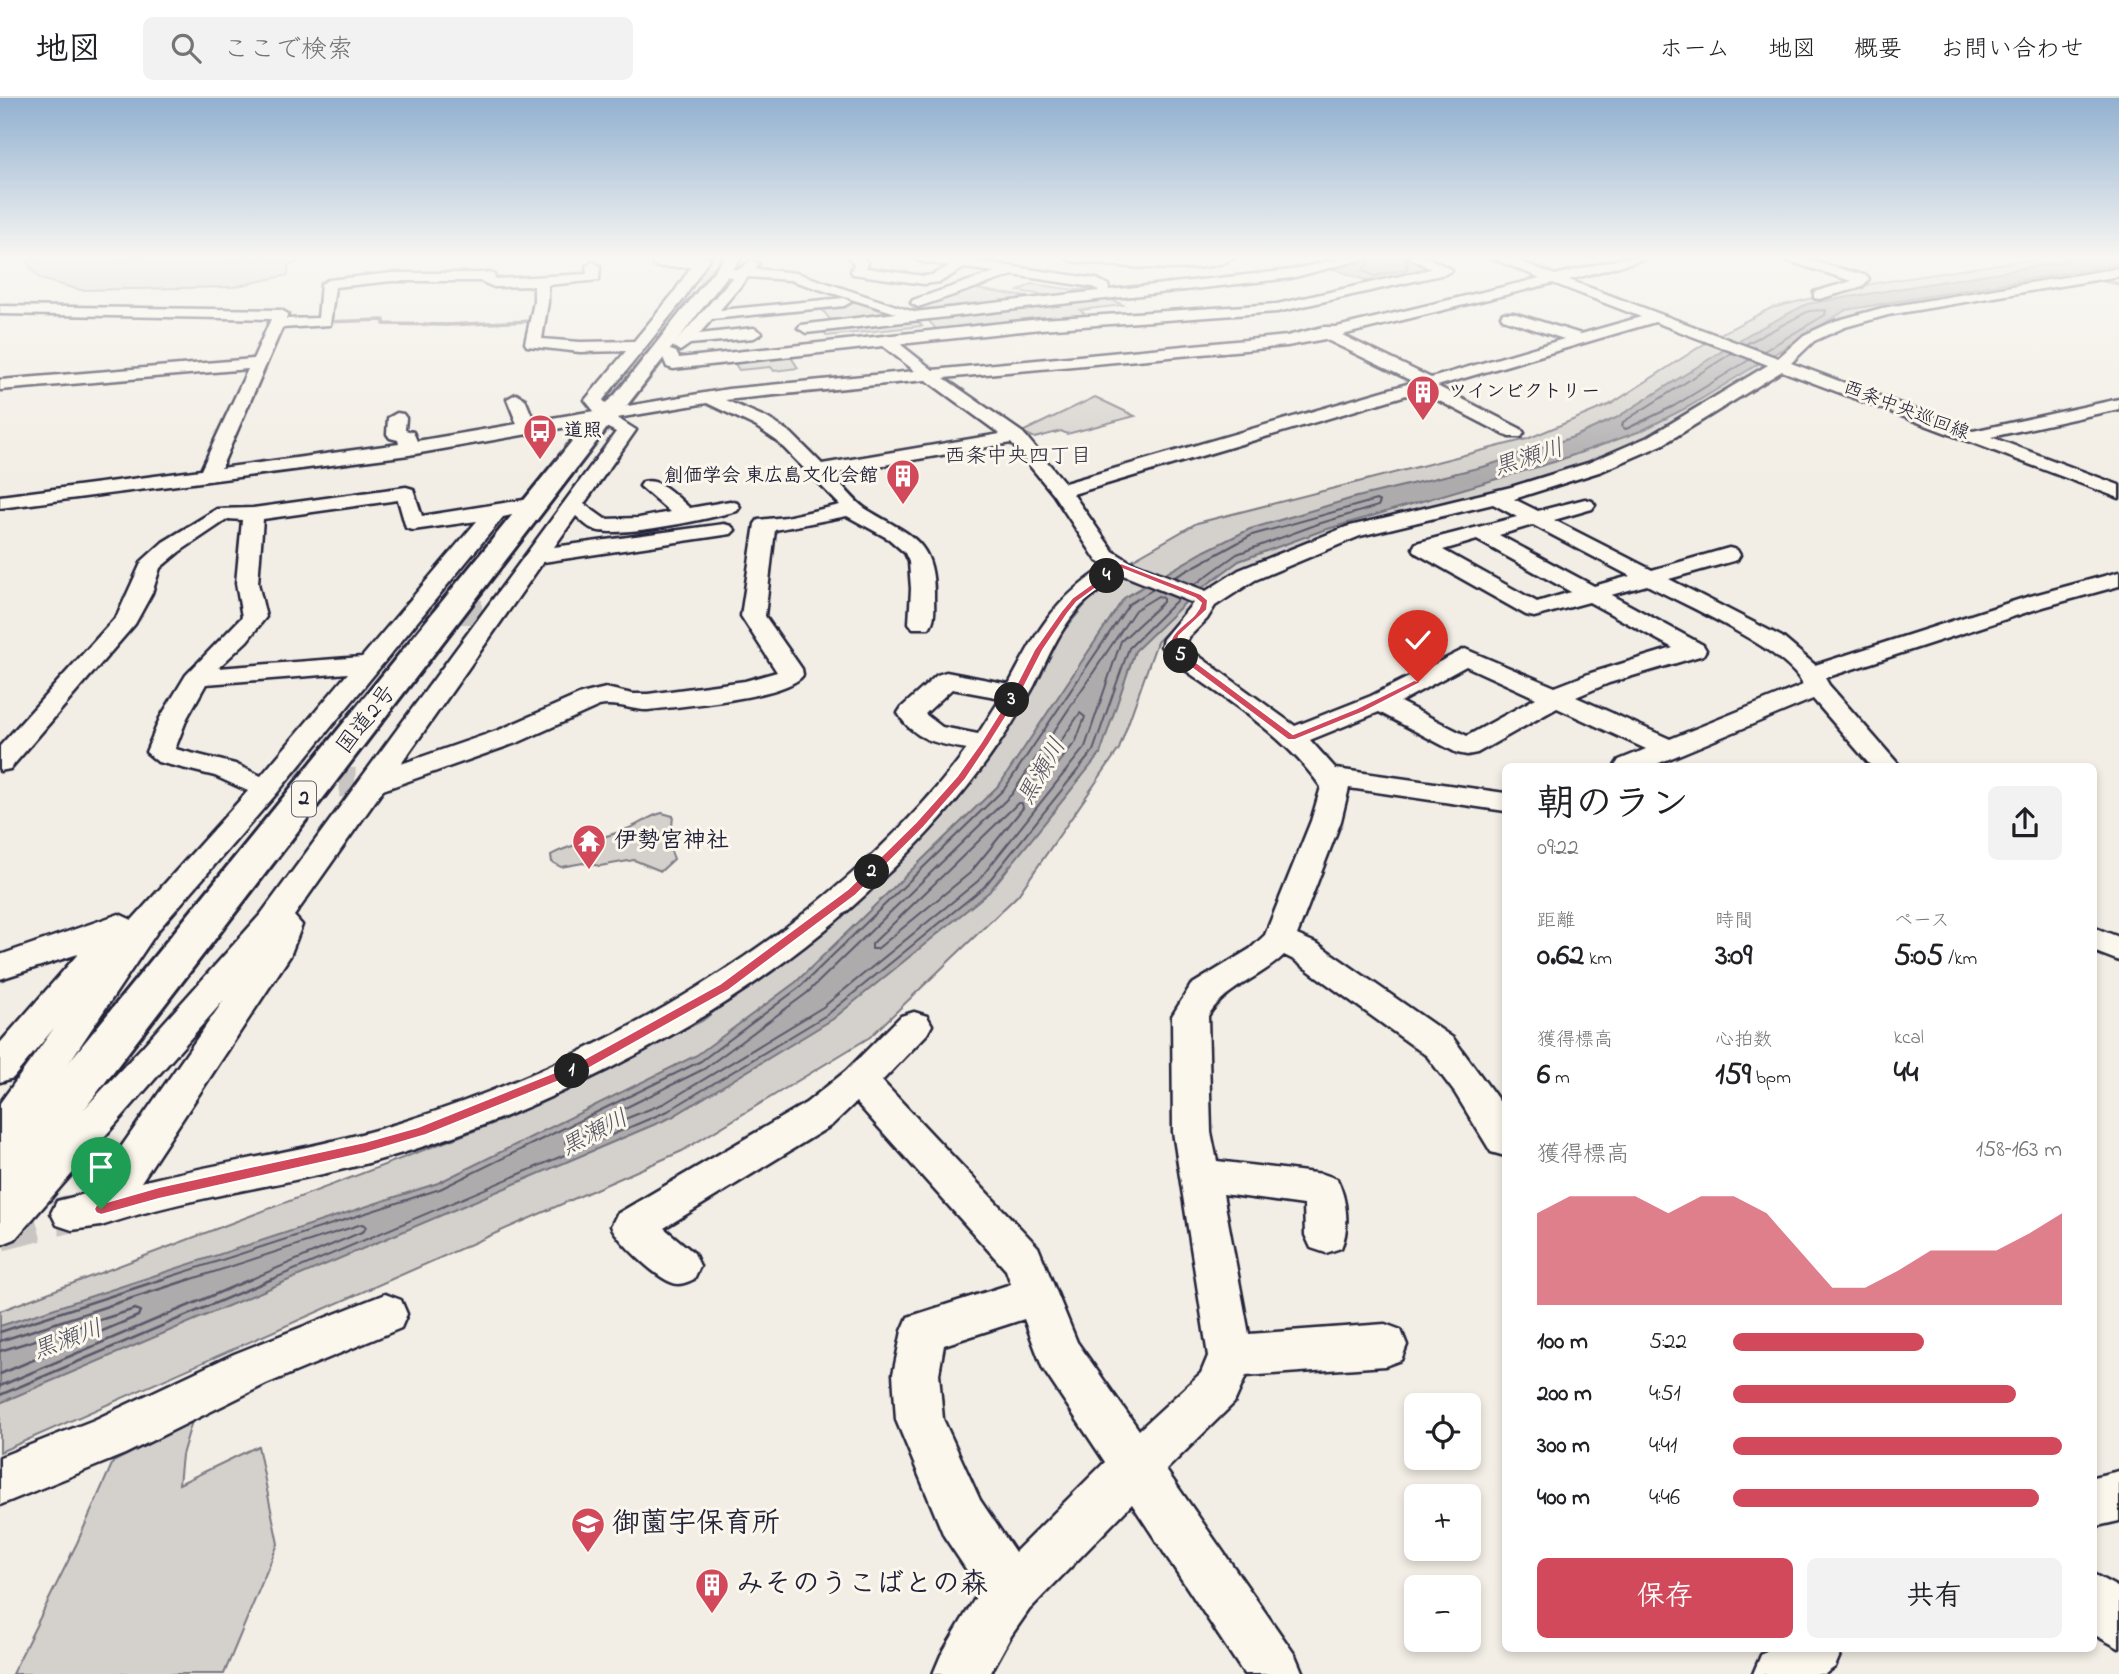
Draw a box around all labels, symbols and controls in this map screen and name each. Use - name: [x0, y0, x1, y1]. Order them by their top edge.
- search box: [143, 17, 633, 80]
- text: 地図: [35, 27, 101, 75]
- icon: search: [167, 29, 205, 67]
- text: ここで検索: [223, 32, 353, 70]
- text: ホーム: [1659, 33, 1730, 68]
- text: 地図: [1768, 33, 1816, 68]
- text: 概要: [1854, 33, 1902, 68]
- text: お問い合わせ: [1940, 33, 2084, 68]
- building icon: ツインビクトリー: [1404, 373, 1442, 422]
- street label: 西条中央巡回線: [1839, 375, 1973, 447]
- place label: ツインビクトリー: [1448, 379, 1600, 406]
- bus stop icon: 道照: [521, 412, 559, 461]
- place label: 道照: [564, 418, 602, 445]
- water label: 黒瀬川: [1489, 432, 1569, 486]
- district label: 西条中央四丁目: [945, 442, 1092, 472]
- building icon: 創価学会 東広島文化会館: [884, 457, 922, 506]
- place label: 創価学会 東広島文化会館: [664, 463, 878, 490]
- pin: 4: [1090, 559, 1124, 594]
- text: 4: [1103, 562, 1110, 589]
- pin: [1388, 610, 1448, 682]
- icon: check: [1399, 621, 1437, 659]
- pin: 5: [1164, 638, 1198, 674]
- text: 5: [1175, 642, 1186, 669]
- street label: 国道2号: [329, 678, 405, 762]
- pin: 3: [995, 682, 1030, 718]
- text: 3: [1008, 686, 1015, 713]
- water label: 黒瀬川: [1010, 732, 1076, 812]
- text: 朝のラン: [1537, 778, 1689, 834]
- road number: 2: [292, 782, 316, 816]
- button: share: [1988, 786, 2062, 860]
- temple icon: 伊勢宮神社: [570, 822, 608, 871]
- place label: 伊勢宮神社: [614, 825, 729, 858]
- text: 09:22: [1537, 832, 1579, 865]
- pin: 2: [854, 854, 890, 890]
- text: 2: [867, 858, 876, 885]
- text: 距離: [1537, 908, 1575, 935]
- text: 時間: [1715, 908, 1753, 935]
- text: ペース: [1894, 908, 1950, 935]
- text: 0.62: [1537, 935, 1584, 979]
- text: 3:09: [1715, 935, 1752, 979]
- text: 5:05: [1894, 935, 1944, 979]
- text: km: [1584, 946, 1612, 973]
- text: /km: [1944, 946, 1977, 973]
- text: kcal: [1894, 1025, 1924, 1052]
- text: 獲得標高: [1537, 1027, 1613, 1054]
- text: 心拍数: [1715, 1027, 1772, 1054]
- text: 44: [1894, 1052, 1918, 1096]
- pin: 1: [554, 1054, 590, 1088]
- text: 6: [1537, 1054, 1550, 1098]
- text: 159: [1715, 1054, 1751, 1098]
- text: 1: [568, 1057, 575, 1084]
- text: m: [1550, 1065, 1570, 1092]
- text: bpm: [1751, 1065, 1791, 1092]
- water label: 黒瀬川: [555, 1102, 635, 1166]
- text: 158–163 m: [1976, 1134, 2062, 1167]
- pin: [71, 1137, 131, 1209]
- text: 獲得標高: [1537, 1139, 1629, 1172]
- icon: arrive: [82, 1148, 120, 1186]
- water label: 黒瀬川: [28, 1312, 108, 1370]
- text: 100 m: [1537, 1326, 1588, 1359]
- text: 5:22: [1649, 1326, 1687, 1359]
- text: 200 m: [1537, 1378, 1592, 1411]
- text: 4:51: [1649, 1378, 1681, 1411]
- map controls: [1404, 1393, 1481, 1652]
- button: locate: [1404, 1393, 1481, 1470]
- text: 300 m: [1537, 1430, 1590, 1463]
- text: 4:41: [1649, 1430, 1677, 1463]
- text: 400 m: [1537, 1482, 1590, 1515]
- text: 4:46: [1649, 1482, 1680, 1515]
- button: +: [1404, 1484, 1481, 1561]
- place label: 御薗宇保育所: [612, 1504, 780, 1545]
- school or university icon: 御薗宇保育所: [569, 1505, 607, 1554]
- button: 保存: [1537, 1558, 1793, 1638]
- button: 共有: [1807, 1558, 2062, 1638]
- place label: みそのうこばとの森: [736, 1565, 988, 1606]
- building icon: みそのうこばとの森: [693, 1566, 731, 1615]
- button: −: [1404, 1575, 1481, 1652]

